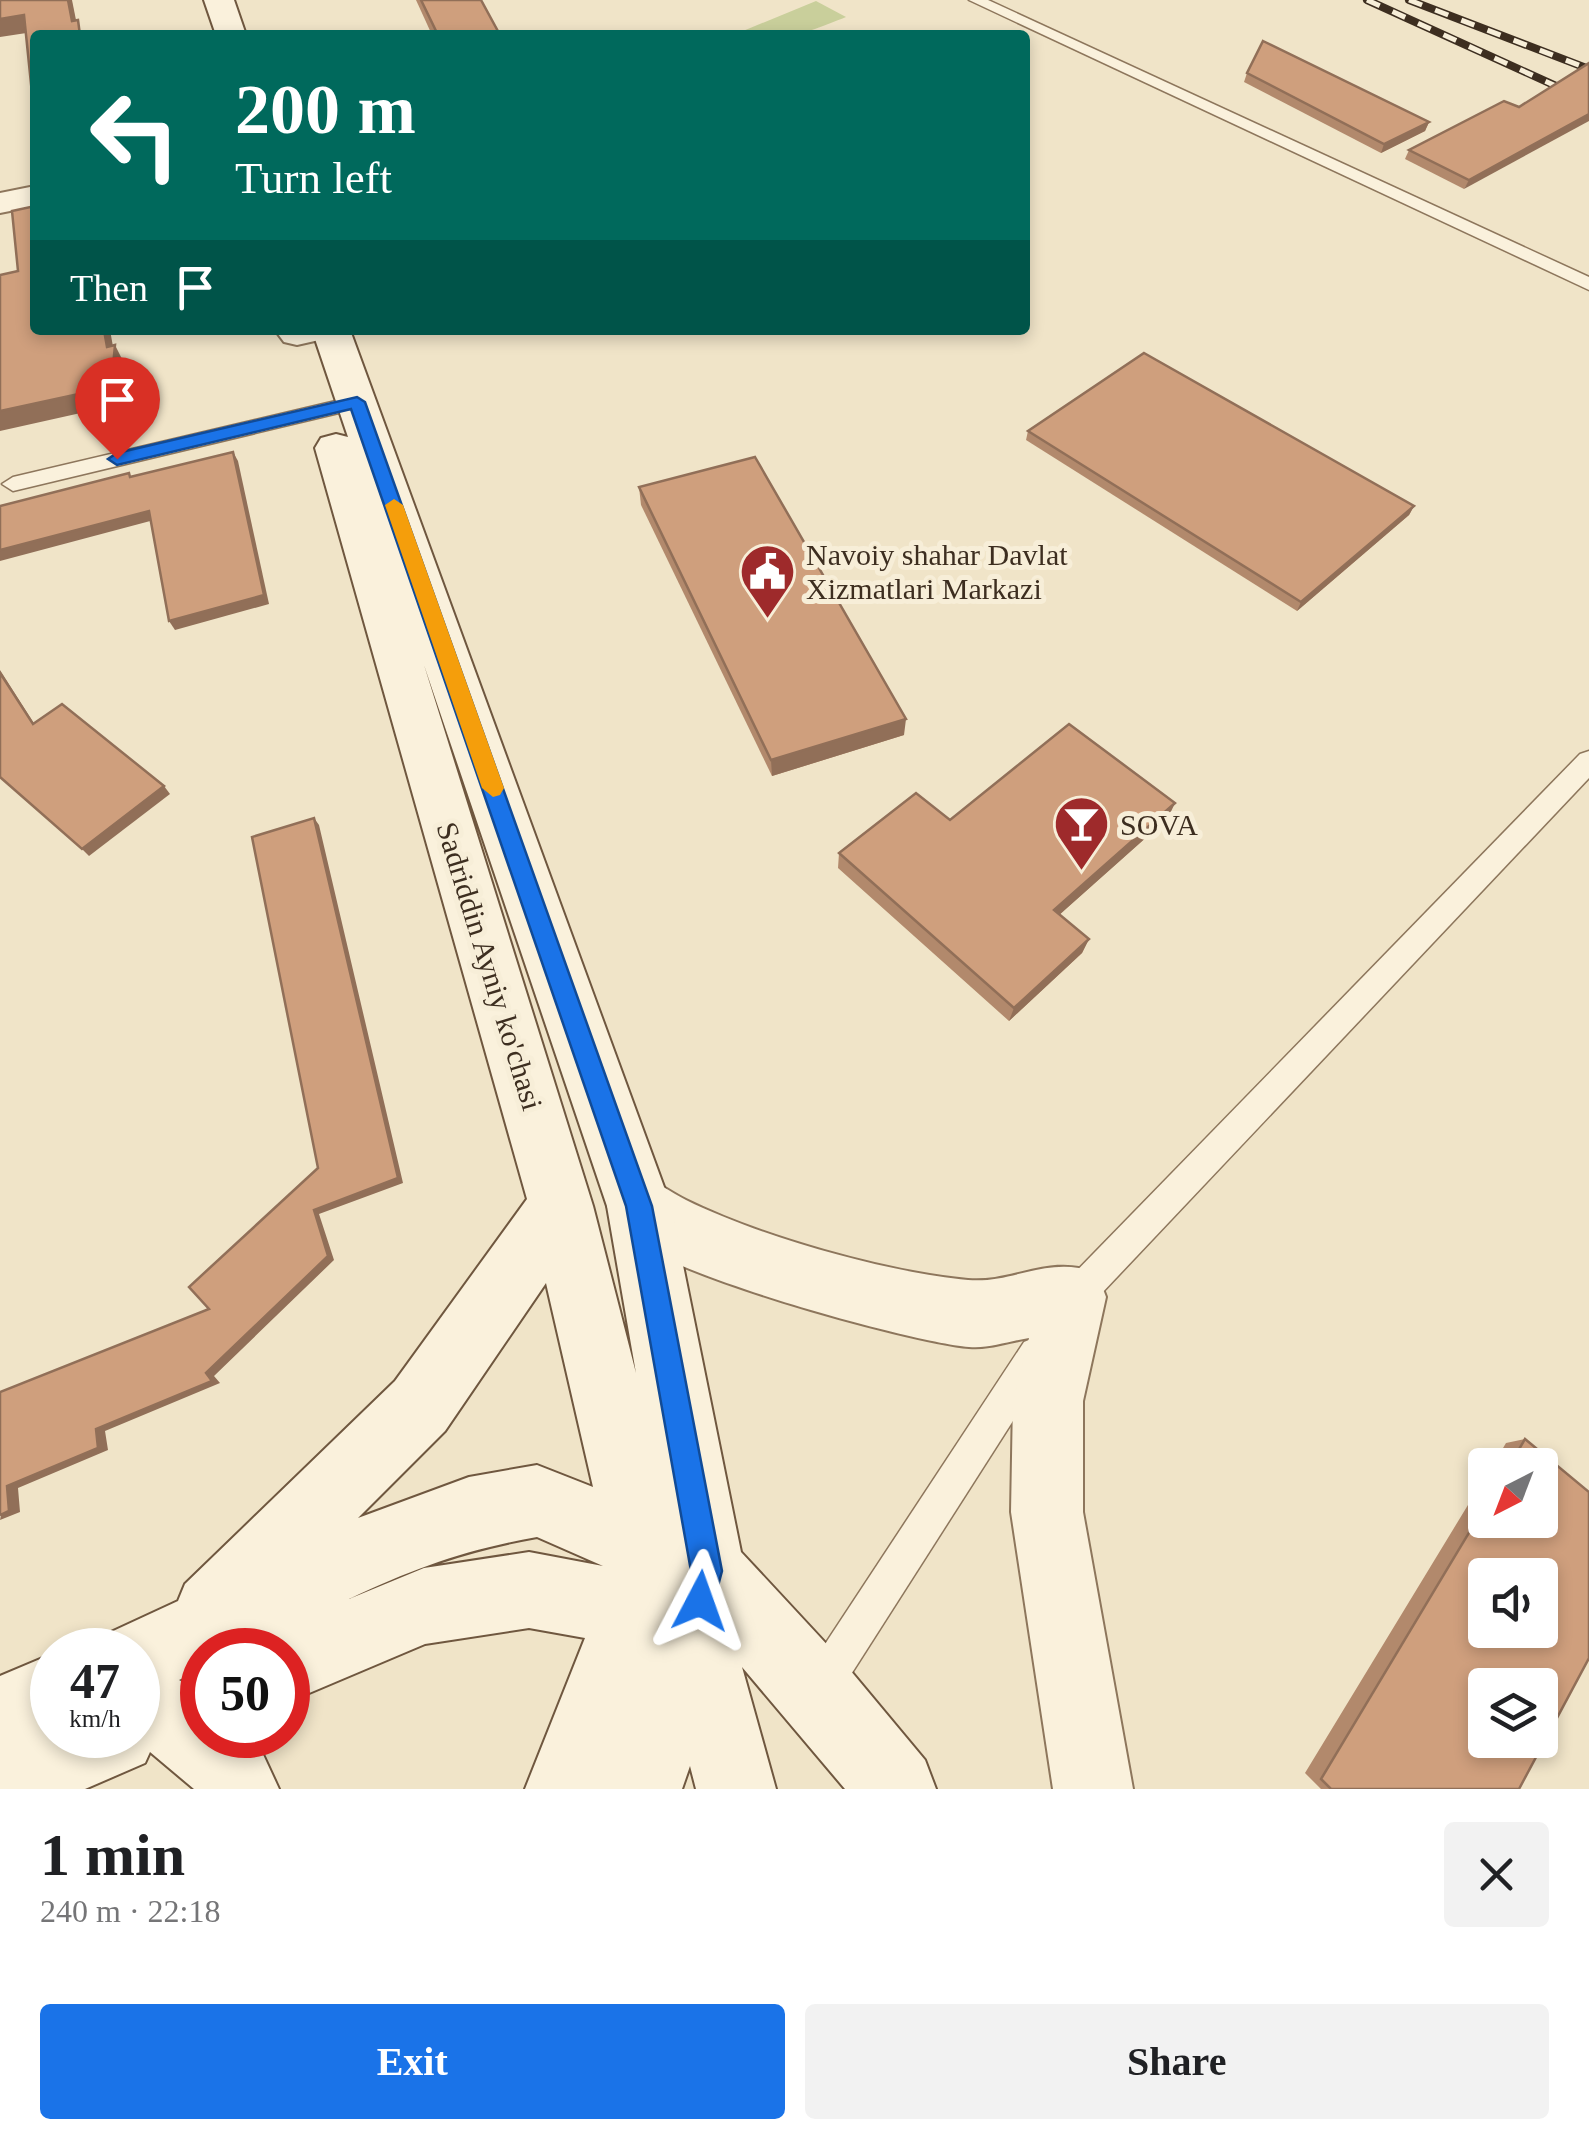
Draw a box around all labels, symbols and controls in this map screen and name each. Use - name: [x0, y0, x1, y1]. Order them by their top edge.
- icon: left: [70, 70, 200, 200]
- text: 200 m: [235, 71, 416, 148]
- text: Turn left: [235, 153, 392, 203]
- icon: arrive: [168, 260, 223, 315]
- text: Then: [70, 267, 148, 309]
- pin: [75, 357, 160, 460]
- icon: arrive: [90, 372, 145, 427]
- place label: Navoiy shahar Davlat Xizmatlari Markazi: [806, 538, 1068, 605]
- public building icon: Navoiy shahar Davlat Xizmatlari Markazi: [737, 541, 797, 620]
- bar icon: SOVA: [1051, 794, 1111, 873]
- place label: SOVA: [1120, 808, 1198, 841]
- street label: Sadriddin Ayniy ko'chasi: [430, 818, 550, 1114]
- north arrow: [1468, 1448, 1558, 1538]
- map controls: [1468, 1448, 1558, 1758]
- position arrow: [648, 1549, 752, 1653]
- button: sound: [1468, 1558, 1558, 1648]
- speed limit sign: 50: [180, 1628, 310, 1758]
- text: 47: [70, 1653, 120, 1709]
- button: layers: [1468, 1668, 1558, 1758]
- text: km/h: [69, 1705, 121, 1732]
- text: 1 min: [40, 1822, 185, 1888]
- button: close: [1444, 1822, 1549, 1927]
- text: 240 m · 22:18: [40, 1893, 220, 1929]
- button: Exit: [40, 2004, 785, 2119]
- button: Share: [805, 2004, 1549, 2119]

